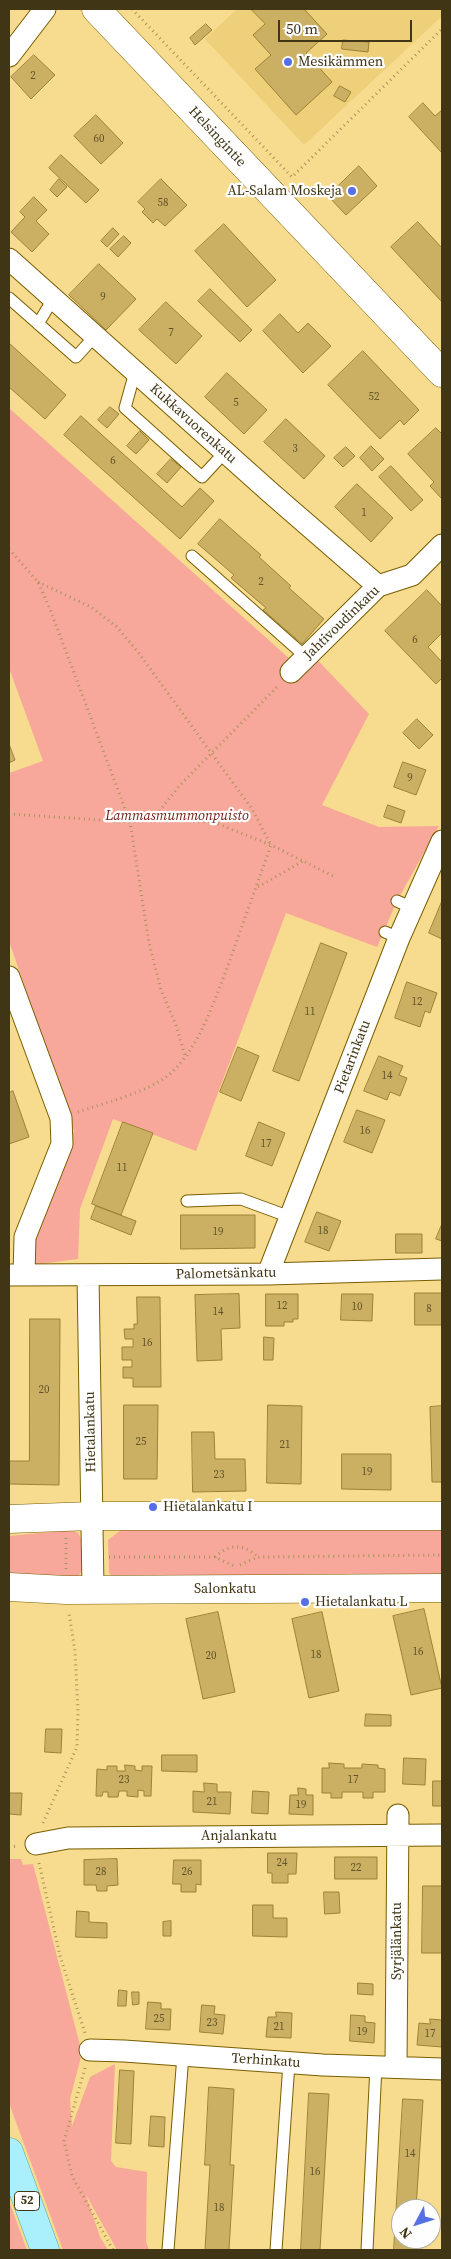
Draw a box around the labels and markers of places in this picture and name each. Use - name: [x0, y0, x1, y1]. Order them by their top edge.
- place label: Mesikämmen: [298, 54, 383, 70]
- marker: Mesikämmen: [282, 56, 294, 68]
- place label: AL-Salam Moskeja: [227, 183, 342, 199]
- marker: AL-Salam Moskeja: [346, 185, 358, 197]
- place label: Hietalankatu I: [163, 1499, 253, 1515]
- marker: Hietalankatu I: [147, 1501, 159, 1513]
- place label: Hietalankatu L: [315, 1594, 408, 1610]
- marker: Hietalankatu L: [299, 1596, 311, 1608]

